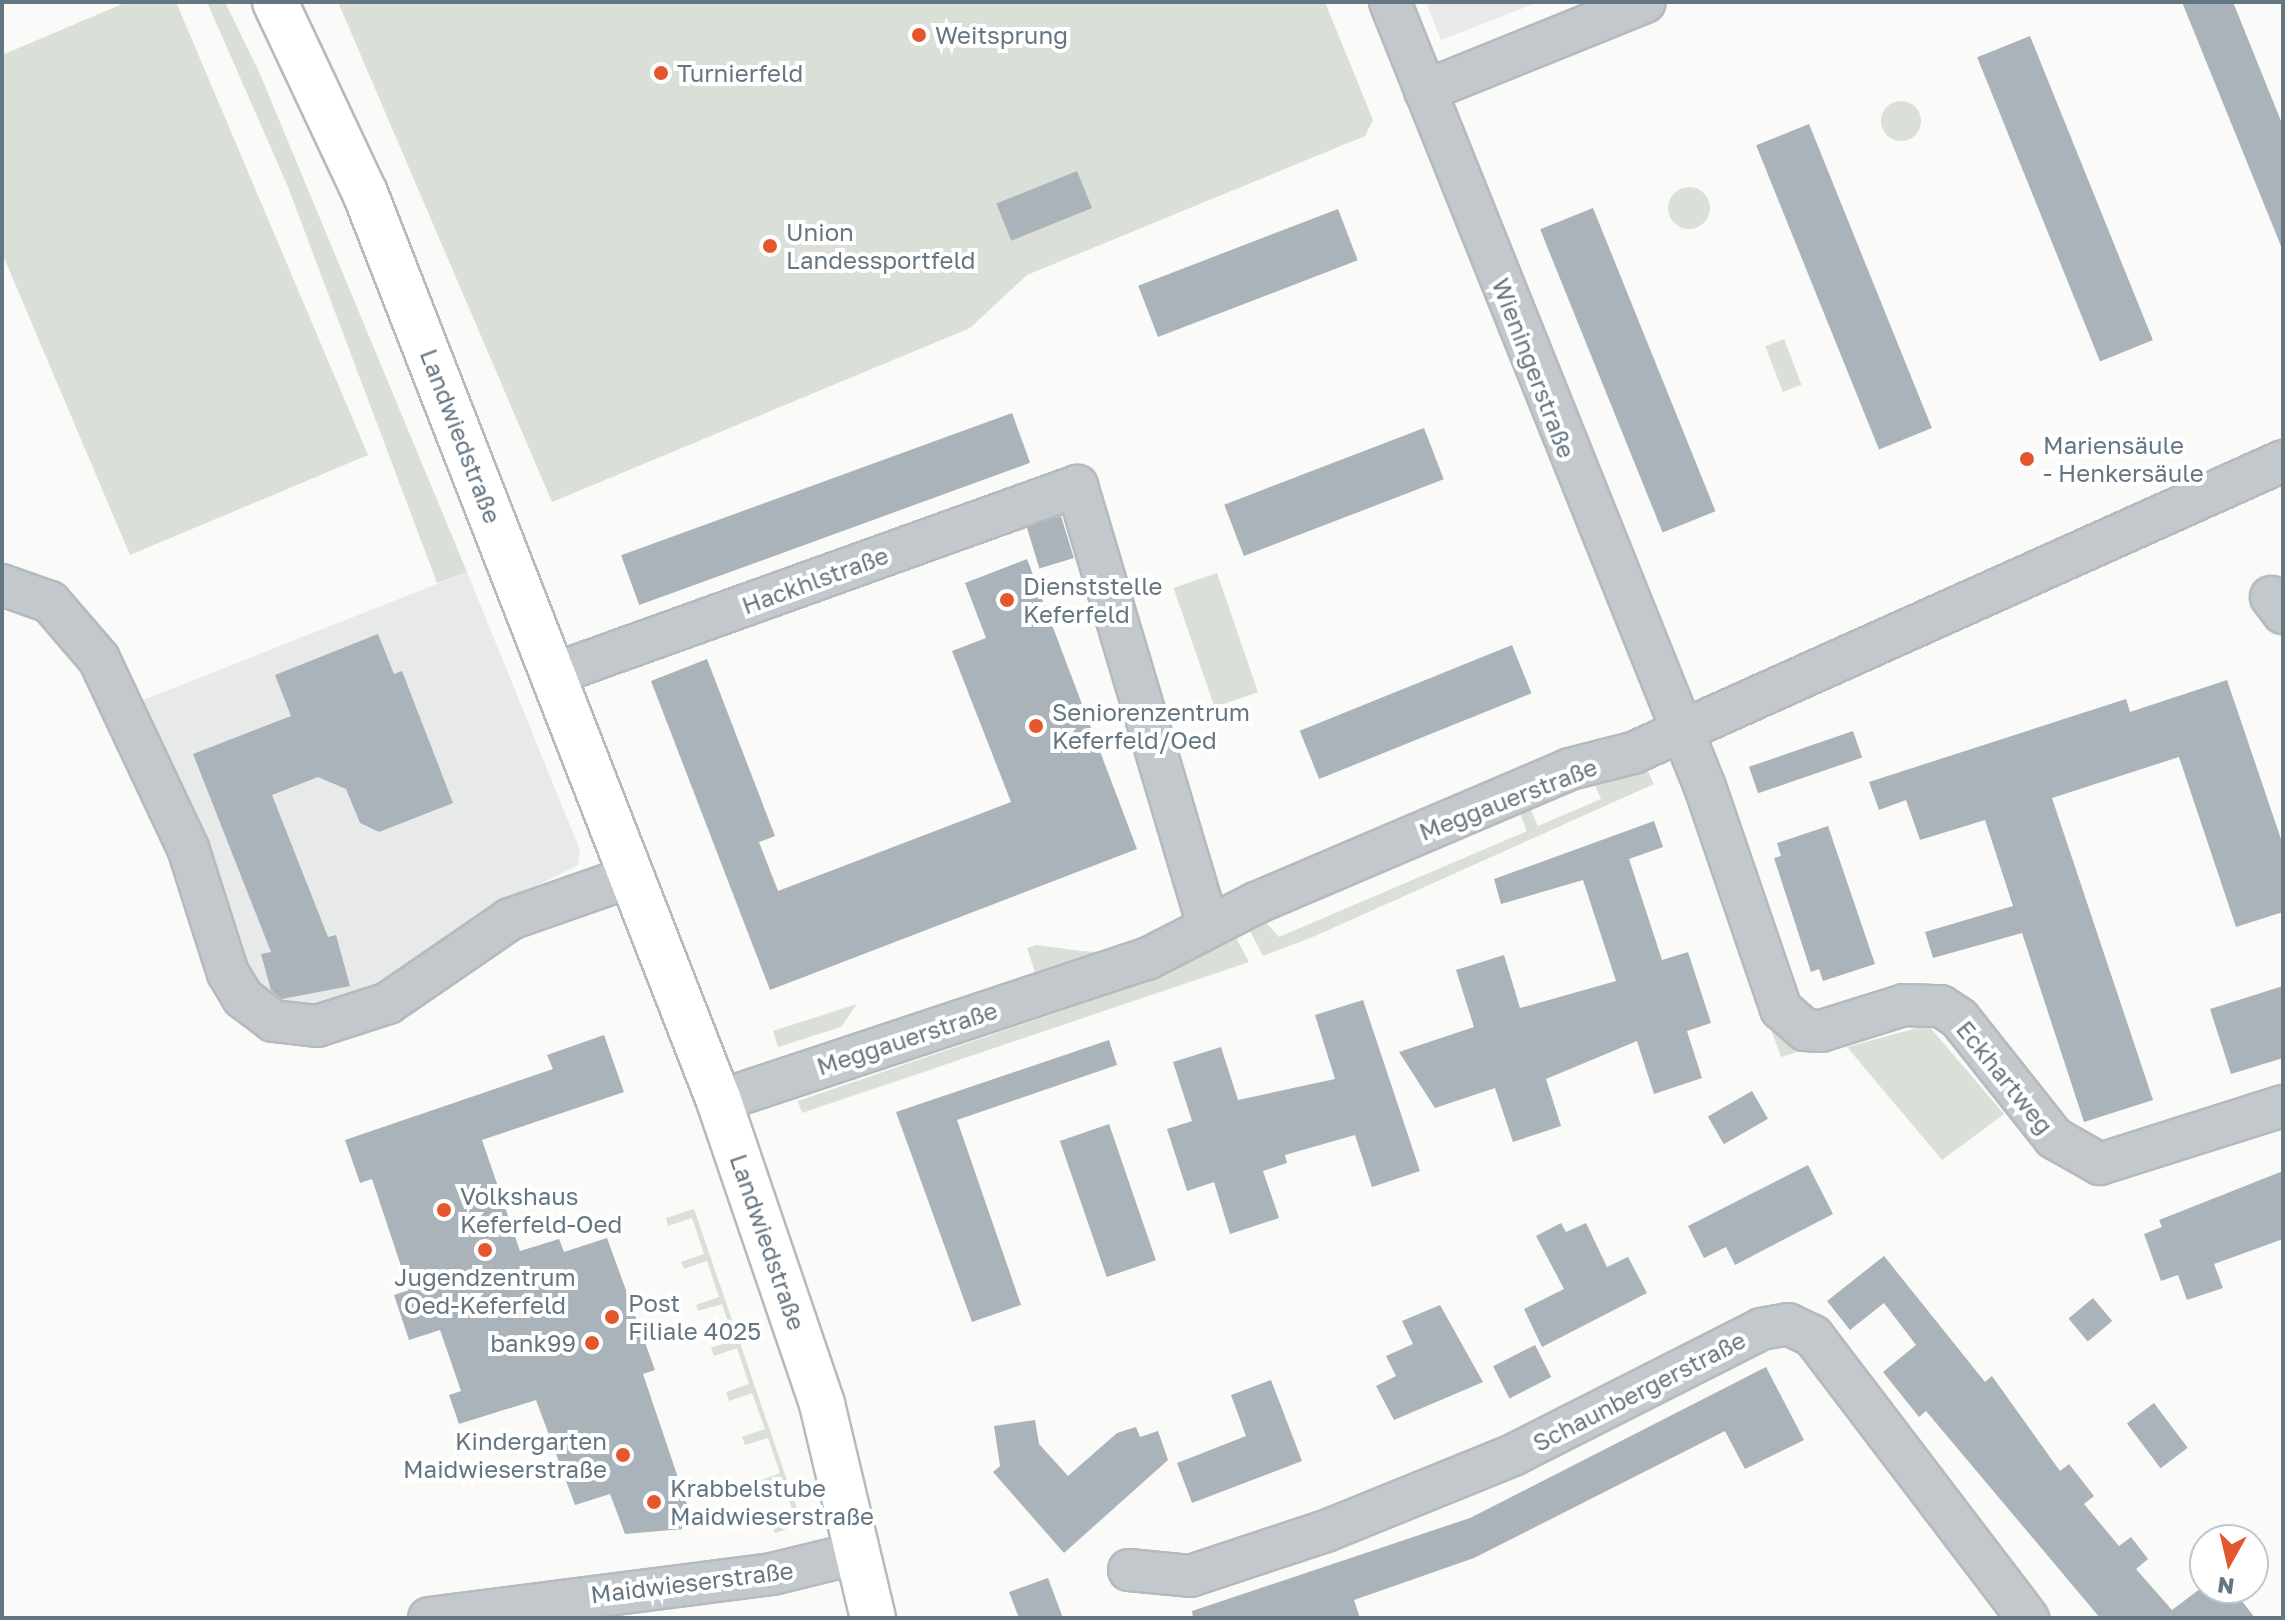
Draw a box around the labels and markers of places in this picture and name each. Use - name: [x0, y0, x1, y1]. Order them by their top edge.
- place label: Weitsprung: [935, 21, 1068, 49]
- marker: Weitsprung: [910, 26, 928, 44]
- place label: Turnierfeld: [677, 59, 803, 87]
- marker: Turnierfeld: [652, 64, 670, 82]
- place label: Union Landessportfeld: [786, 218, 976, 274]
- marker: Union Landessportfeld: [761, 237, 779, 255]
- place label: Mariensäule - Henkersäule: [2043, 431, 2204, 487]
- marker: Mariensäule - Henkersäule: [2018, 450, 2036, 468]
- place label: Dienststelle Keferfeld: [1023, 572, 1163, 628]
- marker: Dienststelle Keferfeld: [998, 591, 1016, 609]
- place label: Seniorenzentrum Keferfeld/Oed: [1052, 698, 1250, 754]
- marker: Seniorenzentrum Keferfeld/Oed: [1027, 717, 1045, 735]
- place label: Volkshaus Keferfeld-Oed: [460, 1182, 622, 1238]
- marker: Volkshaus Keferfeld-Oed: [435, 1201, 453, 1219]
- marker: Jugendzentrum Oed-Keferfeld: [476, 1241, 494, 1259]
- place label: Jugendzentrum Oed-Keferfeld: [394, 1263, 576, 1319]
- place label: Post Filiale 4025: [628, 1289, 761, 1345]
- marker: Post Filiale 4025: [603, 1308, 621, 1326]
- place label: bank99: [490, 1329, 576, 1357]
- marker: bank99: [583, 1334, 601, 1352]
- place label: Kindergarten Maidwieserstraße: [403, 1427, 607, 1483]
- marker: Kindergarten Maidwieserstraße: [614, 1446, 632, 1464]
- place label: Krabbelstube Maidwieserstraße: [670, 1474, 874, 1530]
- marker: Krabbelstube Maidwieserstraße: [645, 1493, 663, 1511]

